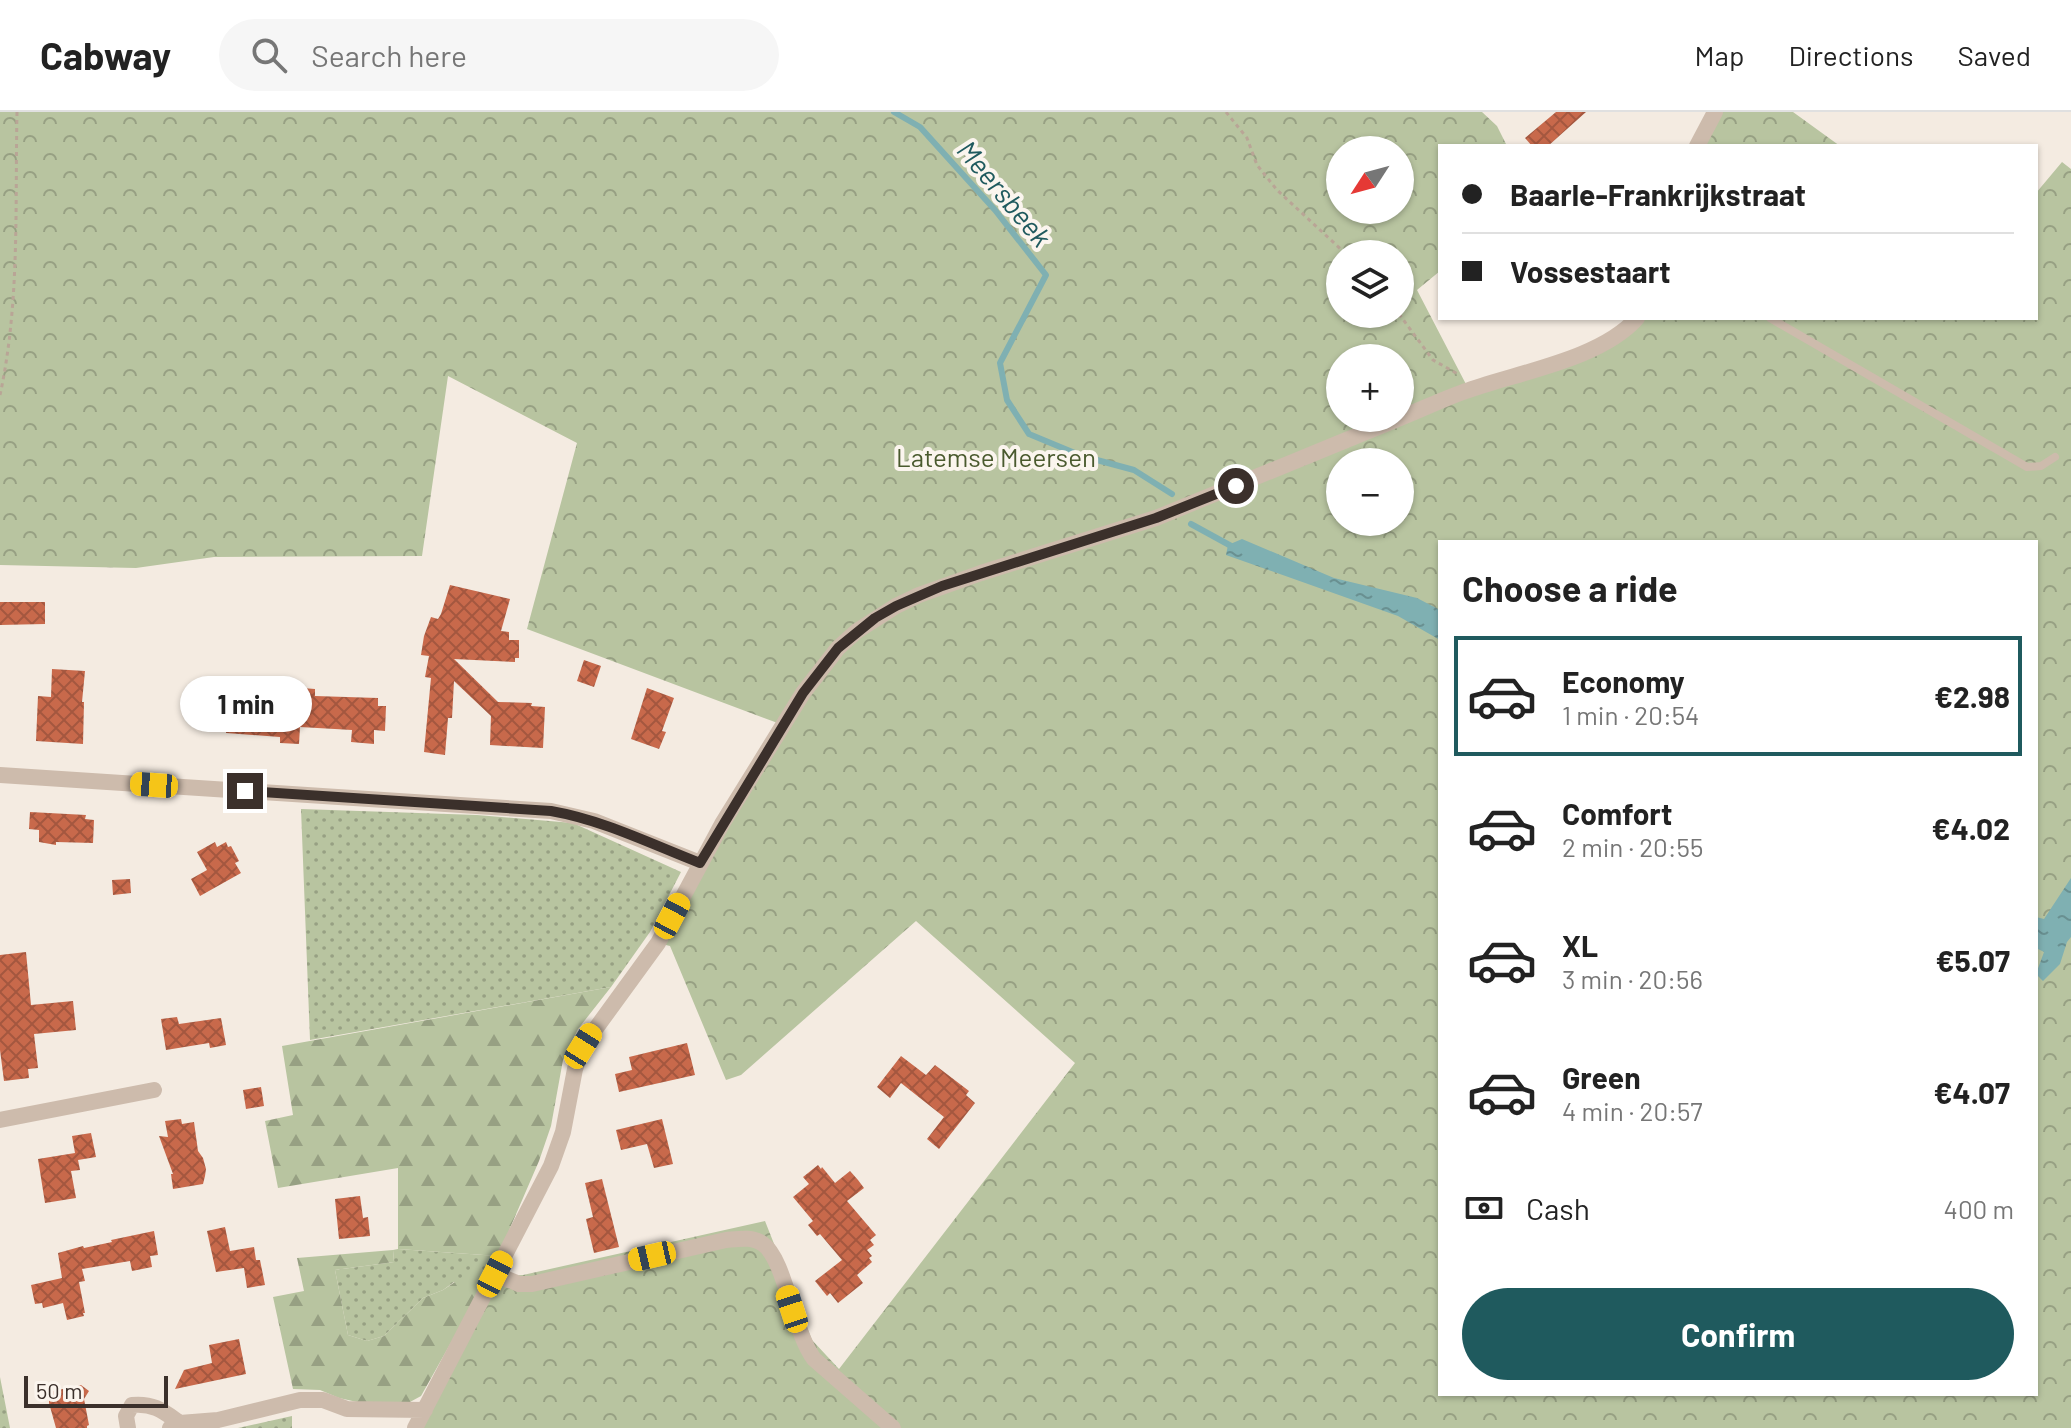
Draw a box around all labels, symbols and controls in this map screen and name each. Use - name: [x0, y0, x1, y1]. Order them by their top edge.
- search box: [219, 19, 779, 91]
- text: Cabway: [40, 32, 171, 78]
- icon: search: [247, 33, 291, 77]
- text: Search here: [311, 37, 467, 73]
- text: Map: [1695, 38, 1744, 72]
- text: Directions: [1788, 38, 1914, 72]
- text: Saved: [1958, 38, 2031, 72]
- water label: Meersbeek: [951, 133, 1060, 253]
- north arrow: [1326, 136, 1414, 224]
- map controls: [1326, 136, 1414, 536]
- text: Baarle-Frankrijkstraat: [1510, 176, 1806, 212]
- button: layers: [1326, 240, 1414, 328]
- text: Vossestaart: [1510, 253, 1671, 289]
- button: +: [1326, 344, 1414, 432]
- park label: Latemse Meersen: [896, 441, 1096, 472]
- button: −: [1326, 448, 1414, 536]
- route start: [1218, 468, 1254, 504]
- text: Choose a ride: [1462, 566, 1678, 609]
- icon: car: [1466, 660, 1538, 732]
- text: Economy: [1562, 663, 1685, 699]
- callout: 1 min: [179, 675, 311, 731]
- text: €2.98: [1934, 678, 2010, 714]
- text: 1 min: [218, 688, 274, 719]
- text: 1 min · 20:54: [1562, 699, 1699, 730]
- car: [129, 771, 179, 799]
- route end: [227, 773, 263, 809]
- icon: car: [1466, 792, 1538, 864]
- text: Comfort: [1562, 795, 1672, 831]
- text: €4.02: [1932, 810, 2010, 846]
- text: 2 min · 20:55: [1562, 831, 1703, 862]
- car: [650, 889, 694, 943]
- icon: car: [1466, 924, 1538, 996]
- text: XL: [1562, 927, 1598, 963]
- text: €5.07: [1936, 942, 2010, 978]
- text: 3 min · 20:56: [1562, 963, 1703, 994]
- car: [560, 1019, 606, 1073]
- icon: car: [1466, 1056, 1538, 1128]
- text: Green: [1562, 1059, 1641, 1095]
- text: €4.07: [1934, 1074, 2010, 1110]
- text: 4 min · 20:57: [1562, 1095, 1703, 1126]
- icon: cash: [1462, 1186, 1506, 1230]
- text: Cash: [1526, 1190, 1590, 1226]
- text: 400 m: [1944, 1193, 2014, 1224]
- car: [626, 1239, 678, 1273]
- car: [473, 1247, 517, 1301]
- car: [773, 1282, 811, 1336]
- button: Confirm: [1462, 1288, 2014, 1380]
- scale bar: [24, 1372, 168, 1408]
- text: 50 m: [36, 1377, 82, 1403]

